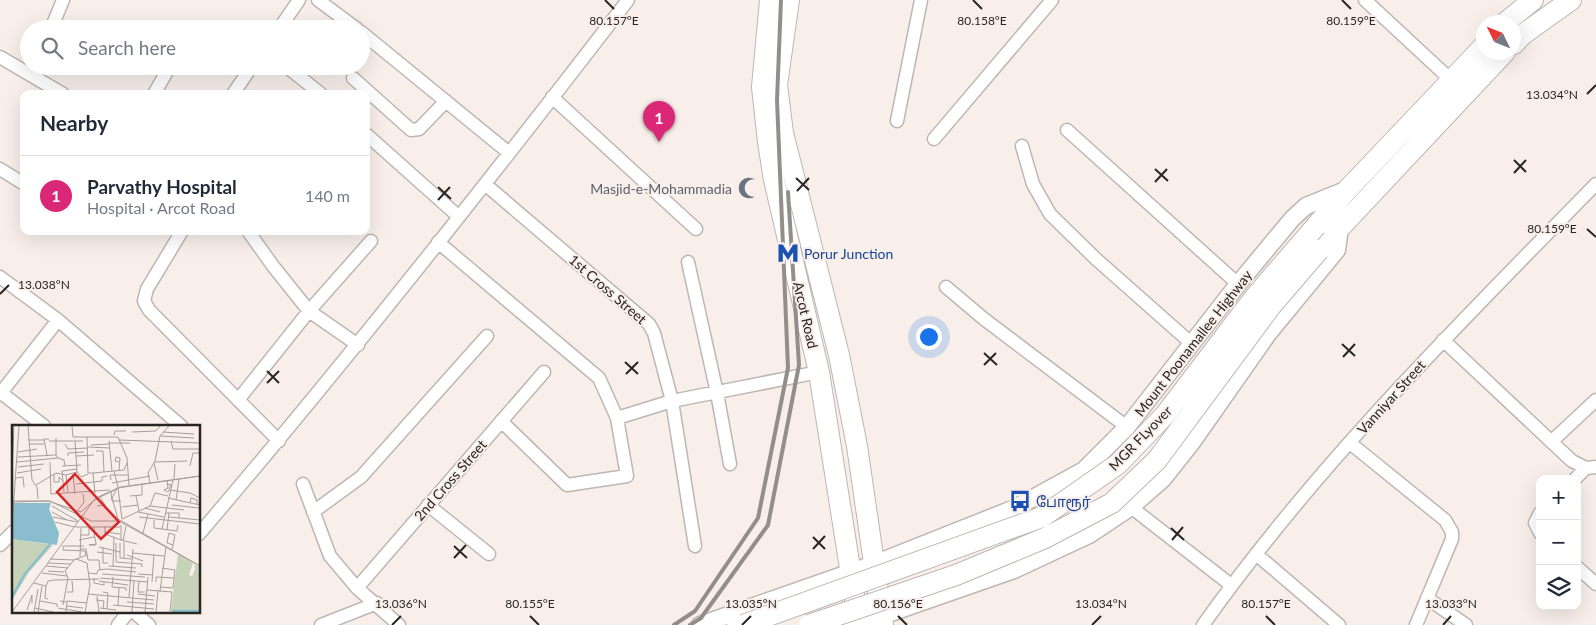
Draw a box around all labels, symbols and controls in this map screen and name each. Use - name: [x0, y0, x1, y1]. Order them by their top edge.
- text: 80.157°E: [589, 13, 639, 28]
- text: 80.158°E: [957, 13, 1007, 28]
- text: 80.159°E: [1326, 13, 1376, 28]
- north arrow: [1476, 15, 1521, 60]
- search box: [20, 20, 370, 75]
- icon: search: [38, 34, 66, 62]
- text: Search here: [78, 36, 176, 59]
- text: 13.034°N: [1526, 87, 1578, 102]
- pin: 1: [643, 101, 675, 142]
- text: Nearby: [40, 110, 108, 135]
- text: Parvathy Hospital: [87, 175, 237, 198]
- mosque icon: Masjid-e-Mohammadia: [736, 175, 762, 201]
- place label: Masjid-e-Mohammadia: [590, 180, 732, 197]
- text: 1: [51, 186, 61, 205]
- text: 140 m: [305, 186, 350, 205]
- text: Hospital · Arcot Road: [87, 198, 235, 217]
- text: 80.159°E: [1527, 221, 1577, 236]
- metro station icon: Porur Junction: [775, 240, 801, 266]
- place label: Porur Junction: [804, 245, 893, 262]
- street label: 1st Cross Street: [566, 251, 650, 327]
- street label: Mount Poonamallee Highway: [1131, 266, 1256, 420]
- text: 13.038°N: [18, 277, 70, 292]
- street label: Arcot Road: [790, 280, 822, 350]
- your location: [916, 324, 942, 350]
- street label: Vanniyar Street: [1353, 357, 1429, 437]
- street label: MGR FLyover: [1105, 402, 1175, 474]
- inset map: [12, 425, 200, 612]
- street label: 2nd Cross Street: [410, 436, 490, 524]
- map controls: [1536, 475, 1581, 610]
- button: +: [1536, 475, 1581, 520]
- bus stop icon: போரூர்: [1007, 488, 1033, 514]
- place label: போரூர்: [1036, 493, 1091, 512]
- button: −: [1536, 520, 1581, 565]
- button: layers: [1536, 565, 1581, 610]
- text: 13.036°N: [375, 596, 427, 611]
- text: 80.155°E: [505, 596, 555, 611]
- text: 13.035°N: [725, 596, 777, 611]
- text: 80.156°E: [873, 596, 923, 611]
- text: 13.034°N: [1075, 596, 1127, 611]
- text: 80.157°E: [1241, 596, 1291, 611]
- text: 13.033°N: [1425, 596, 1477, 611]

